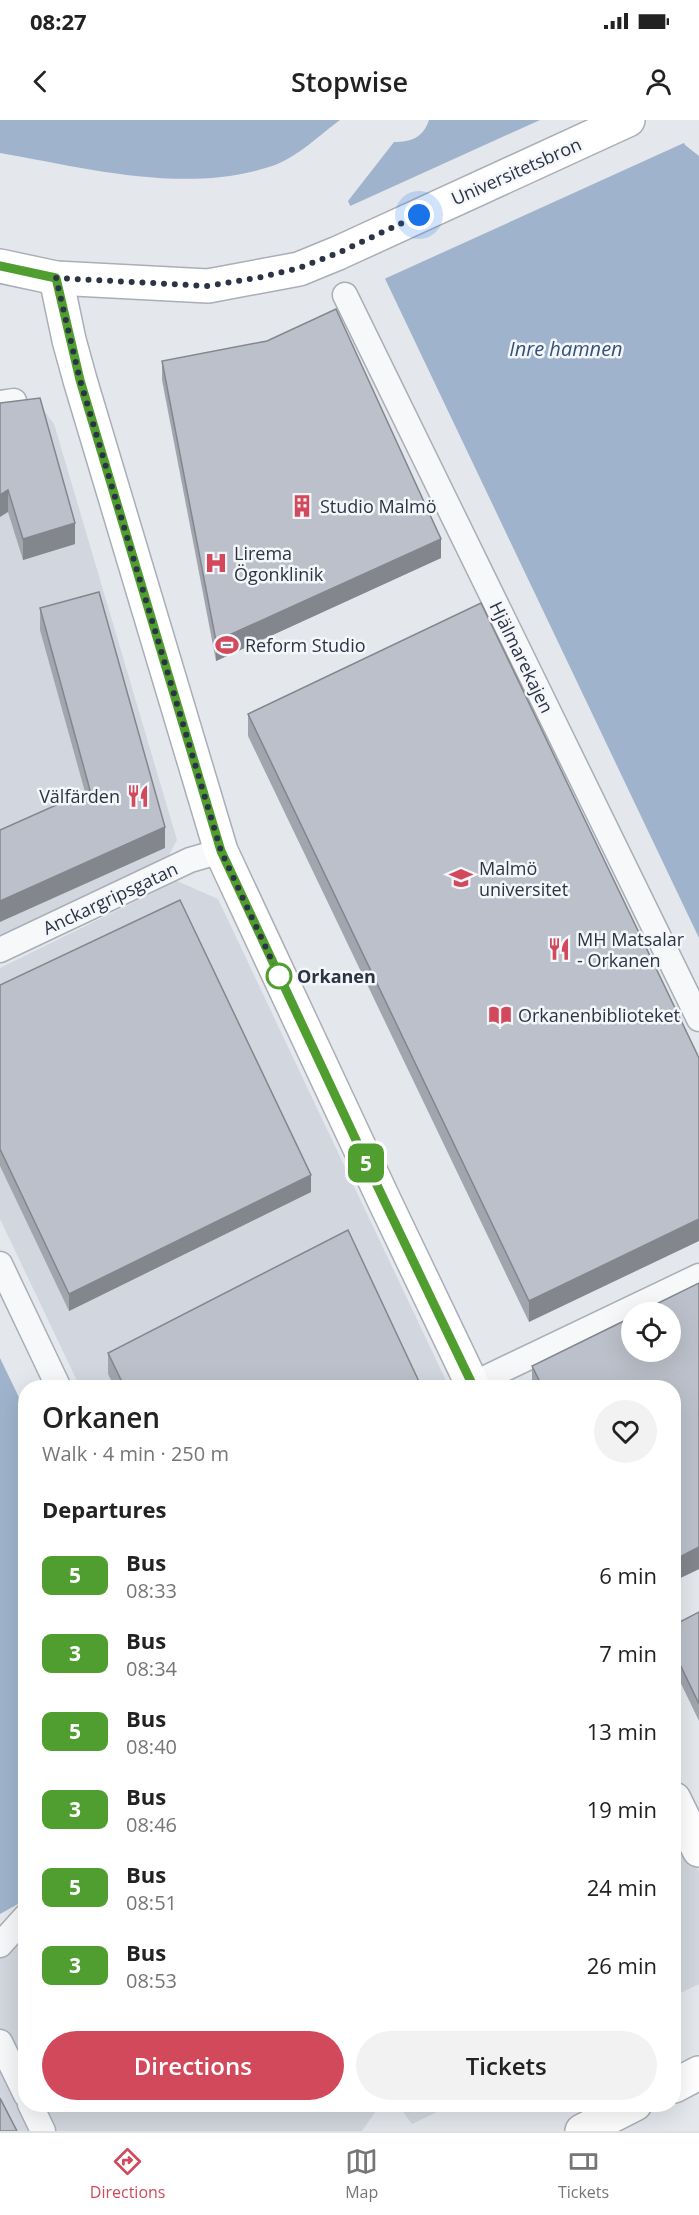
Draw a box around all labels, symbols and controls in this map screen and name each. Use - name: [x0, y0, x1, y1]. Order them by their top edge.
- text: 08:27: [30, 6, 87, 36]
- text: Stopwise: [291, 63, 408, 100]
- icon: back: [24, 65, 57, 98]
- icon: person: [642, 65, 675, 98]
- street label: Universitetsbron: [447, 132, 585, 210]
- your location: [404, 200, 434, 230]
- water label: Inre hamnen: [509, 335, 623, 362]
- building icon: Studio Malmö: [289, 493, 315, 519]
- place label: Studio Malmö: [320, 494, 437, 518]
- place label: Lirema Ögonklinik: [234, 541, 324, 586]
- hospital icon: Lirema Ögonklinik: [203, 550, 229, 576]
- street label: Hjälmarekajen: [485, 597, 559, 717]
- sports icon: Reform Studio: [214, 632, 240, 658]
- place label: Reform Studio: [245, 633, 366, 657]
- restaurant icon: Välfärden: [125, 783, 151, 809]
- place label: Välfärden: [39, 784, 120, 808]
- street label: Anckargripsgatan: [39, 856, 181, 940]
- place label: Malmö universitet: [479, 856, 568, 901]
- school or university icon: Malmö universitet: [448, 865, 474, 891]
- place label: MH Matsalar - Orkanen: [577, 927, 685, 972]
- restaurant icon: MH Matsalar - Orkanen: [546, 936, 572, 962]
- marker: Orkanen: [266, 963, 292, 989]
- place label: Orkanen: [297, 964, 376, 988]
- library icon: Orkanenbiblioteket: [487, 1002, 513, 1028]
- place label: Orkanenbiblioteket: [518, 1003, 680, 1027]
- line badge: 5: [346, 1144, 386, 1182]
- text: 5: [360, 1149, 372, 1177]
- map controls: [621, 1302, 681, 1362]
- button: locate: [621, 1302, 681, 1362]
- text: Orkanen: [42, 1398, 160, 1436]
- button: heart: [594, 1400, 657, 1463]
- text: Walk · 4 min · 250 m: [42, 1440, 229, 1467]
- text: Departures: [42, 1494, 166, 1524]
- text: Bus: [126, 1547, 166, 1577]
- text: 6 min: [599, 1560, 657, 1590]
- text: 5: [69, 1561, 81, 1589]
- text: 08:33: [126, 1577, 177, 1604]
- text: Bus: [126, 1625, 166, 1655]
- text: 7 min: [599, 1638, 657, 1668]
- text: 3: [69, 1639, 81, 1667]
- text: 08:34: [126, 1655, 177, 1682]
- text: Bus: [126, 1703, 166, 1733]
- text: 13 min: [587, 1716, 657, 1746]
- text: 5: [69, 1717, 81, 1745]
- text: 08:40: [126, 1733, 177, 1760]
- text: Bus: [126, 1781, 166, 1811]
- text: 19 min: [587, 1794, 657, 1824]
- text: 3: [69, 1795, 81, 1823]
- text: 08:46: [126, 1811, 177, 1838]
- text: Bus: [126, 1859, 166, 1889]
- text: 24 min: [587, 1872, 657, 1902]
- text: 5: [69, 1873, 81, 1901]
- text: 08:51: [126, 1889, 177, 1916]
- text: Bus: [126, 1937, 166, 1967]
- text: 26 min: [587, 1950, 657, 1980]
- text: 3: [69, 1951, 81, 1979]
- text: 08:53: [126, 1967, 177, 1994]
- button: Directions: [42, 2031, 344, 2100]
- button: Tickets: [356, 2031, 657, 2100]
- tab: Directions: [90, 2145, 165, 2203]
- tab: Map: [345, 2145, 378, 2203]
- tab: Tickets: [558, 2145, 609, 2203]

